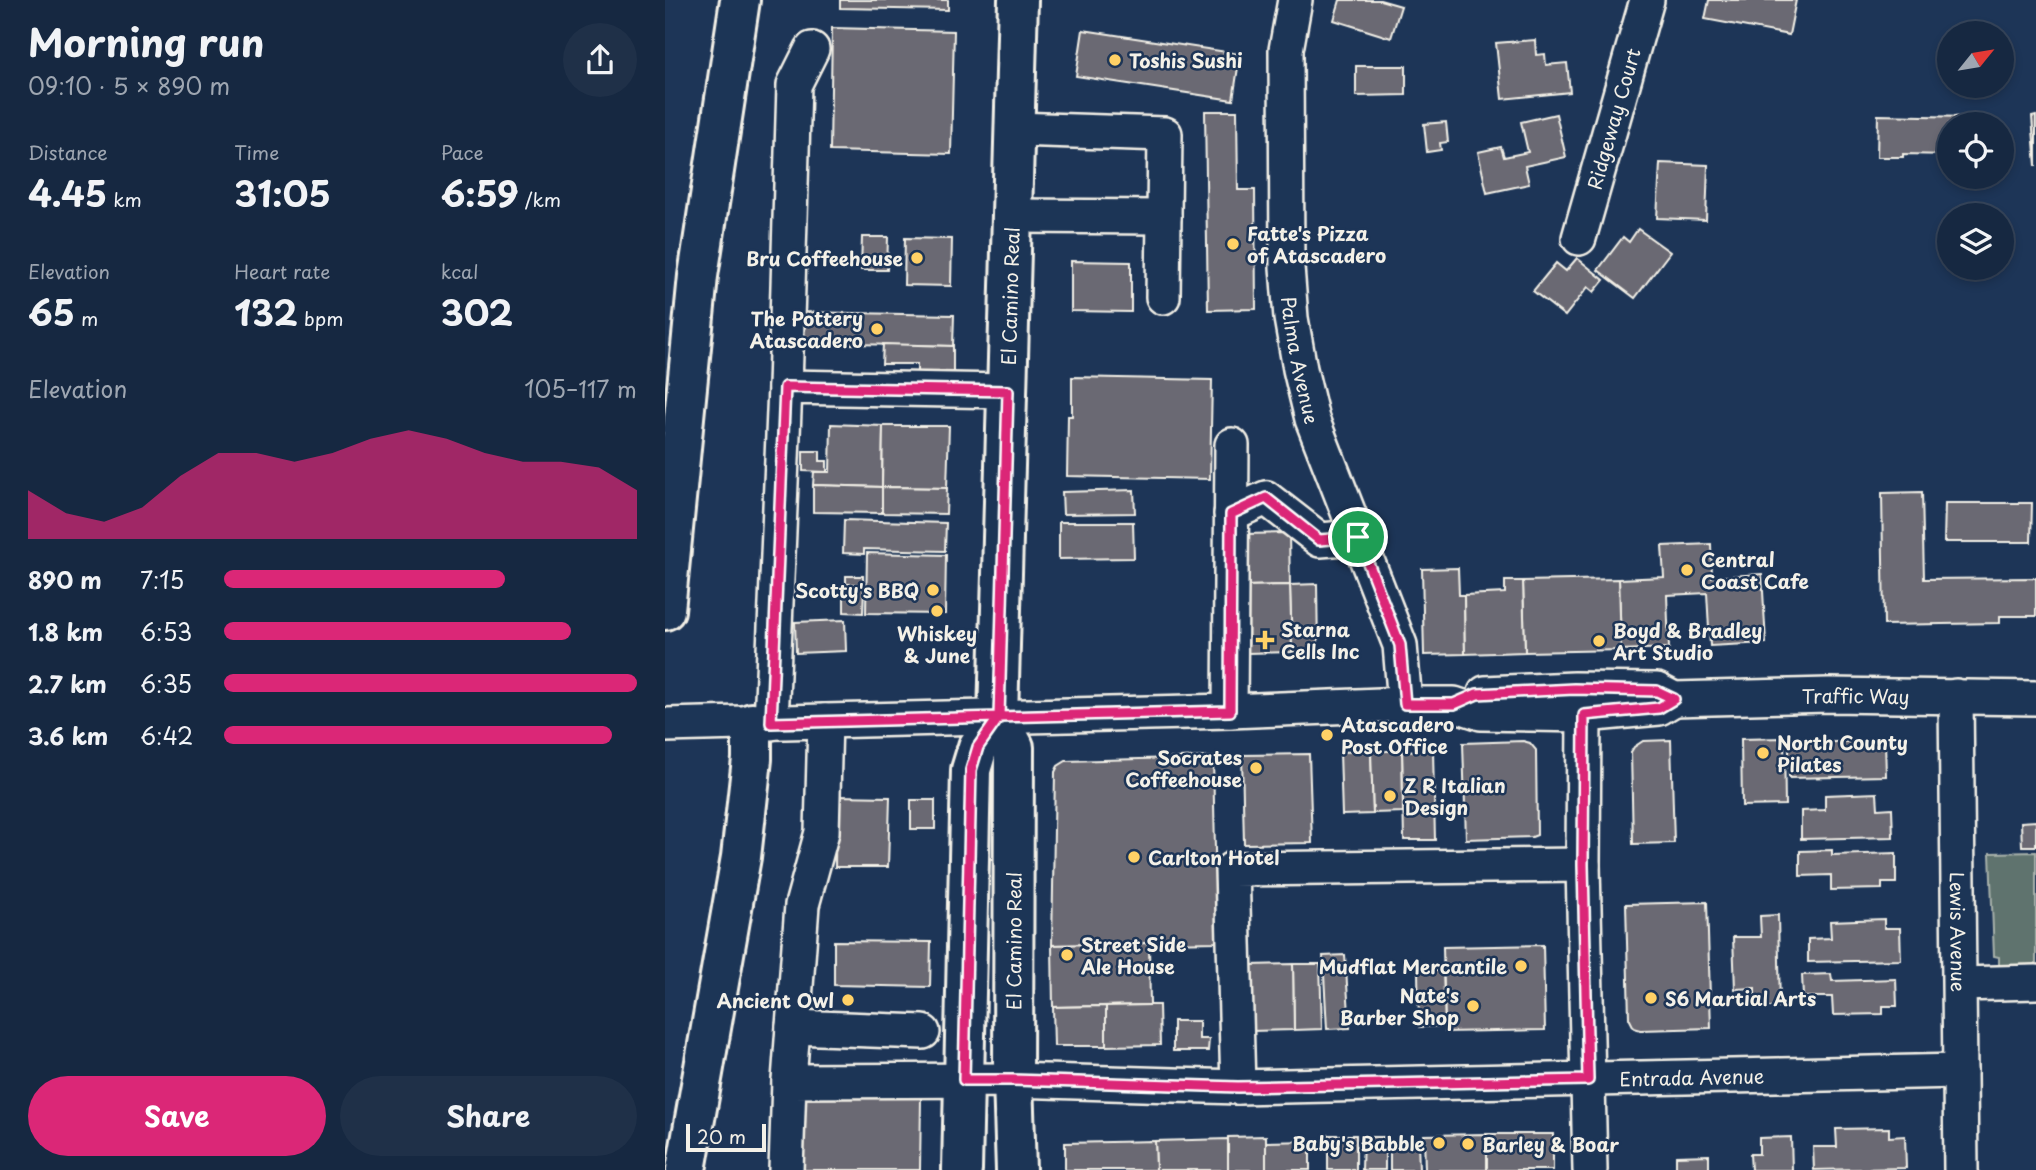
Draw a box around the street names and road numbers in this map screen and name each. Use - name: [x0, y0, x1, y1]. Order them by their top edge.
- street label: Ridgeway Court: [1580, 45, 1647, 193]
- street label: El Camino Real: [994, 227, 1026, 366]
- street label: Palma Avenue: [1275, 295, 1327, 427]
- street label: Traffic Way: [1801, 681, 1910, 710]
- street label: El Camino Real: [999, 872, 1028, 1010]
- street label: Lewis Avenue: [1944, 872, 1973, 992]
- street label: Entrada Avenue: [1619, 1061, 1764, 1093]

